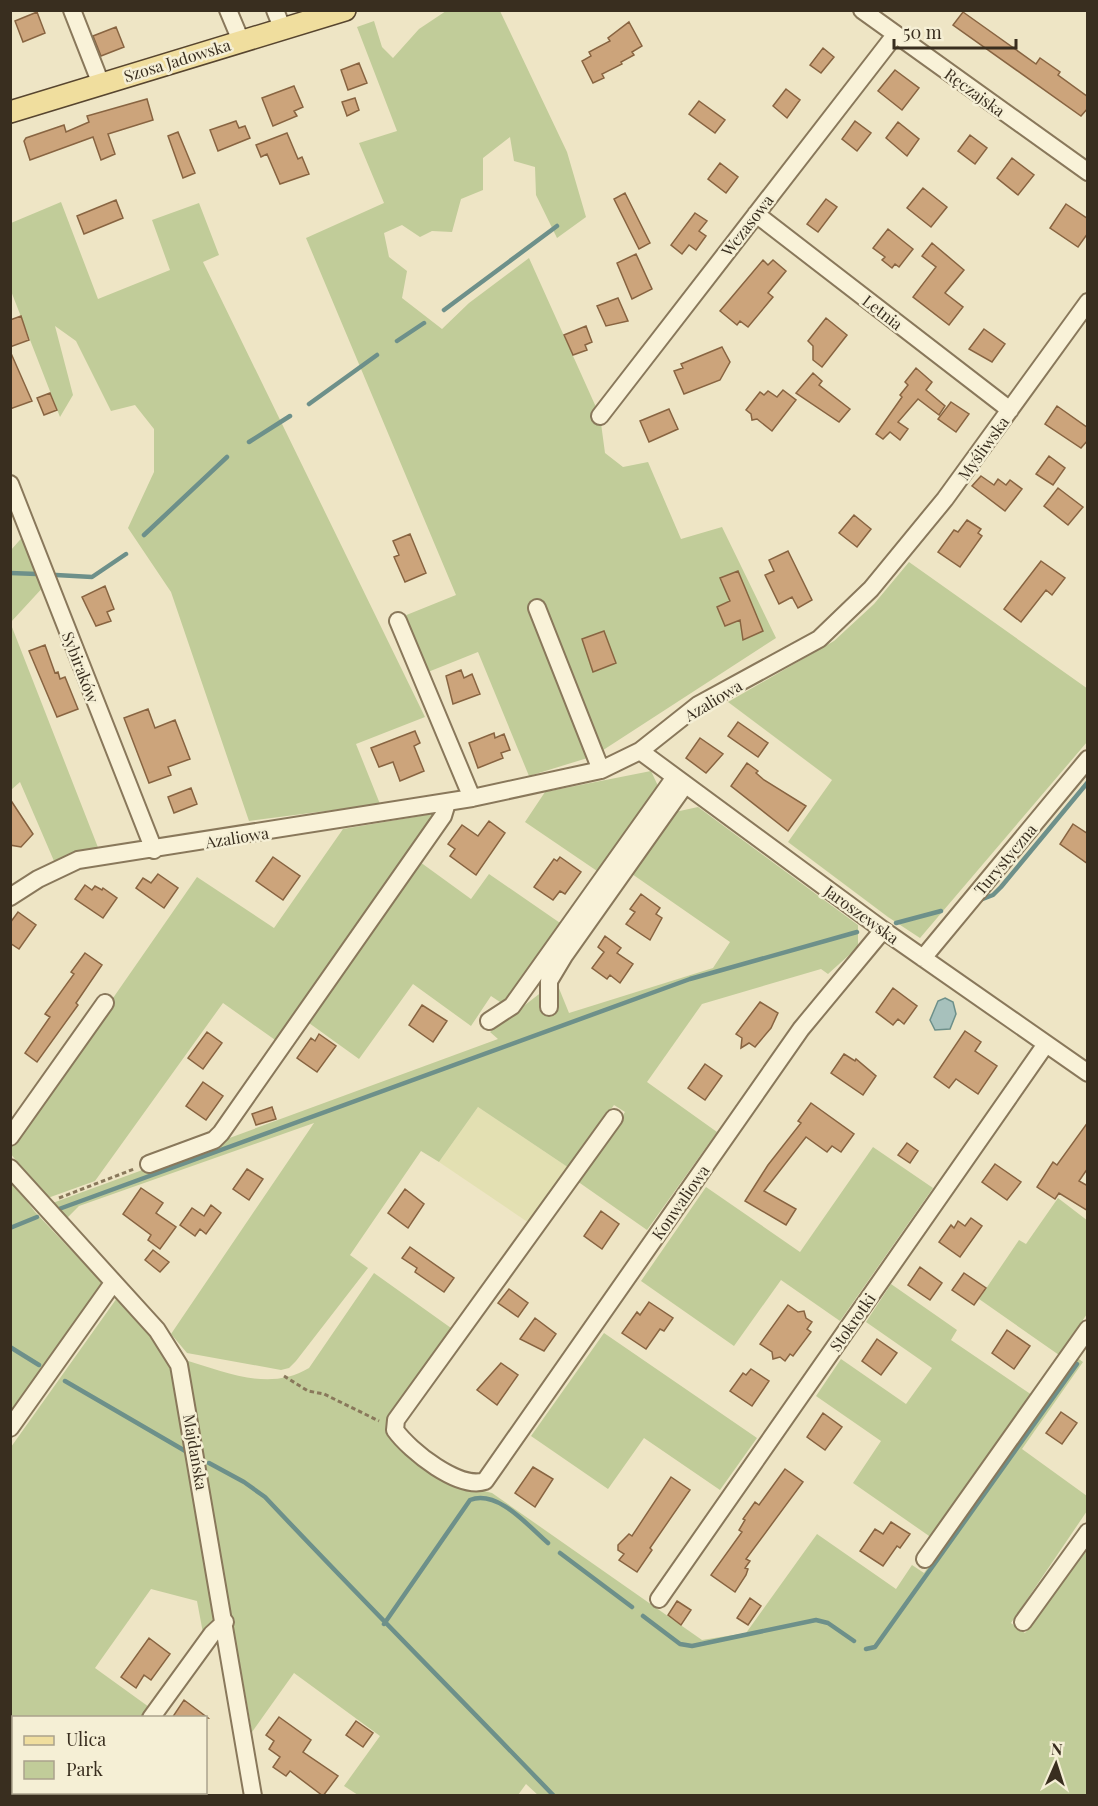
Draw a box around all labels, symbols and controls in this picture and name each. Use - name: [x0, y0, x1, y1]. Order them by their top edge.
- scale bar: [894, 12, 1016, 50]
- text: 50 m: [903, 20, 942, 44]
- street label: Szosa Jadowska: [121, 34, 233, 86]
- street label: Ręczajska: [941, 63, 1009, 121]
- street label: Wczasowa: [716, 190, 778, 261]
- street label: Letnia: [859, 290, 907, 334]
- street label: Myśliwska: [953, 412, 1013, 484]
- street label: Sybiraków: [58, 628, 104, 706]
- street label: Azaliowa: [679, 675, 746, 726]
- street label: Turystyczna: [969, 819, 1041, 899]
- street label: Azaliowa: [203, 822, 270, 853]
- street label: Jaroszewska: [820, 879, 903, 948]
- street label: Konwaliowa: [646, 1160, 714, 1244]
- street label: Stokrotki: [824, 1289, 880, 1355]
- street label: Majdańska: [179, 1412, 213, 1492]
- legend: [12, 1716, 207, 1794]
- text: Ulica: [66, 1727, 106, 1751]
- north arrow: [1026, 1734, 1086, 1794]
- text: N: [1050, 1738, 1064, 1759]
- text: Park: [66, 1757, 103, 1781]

